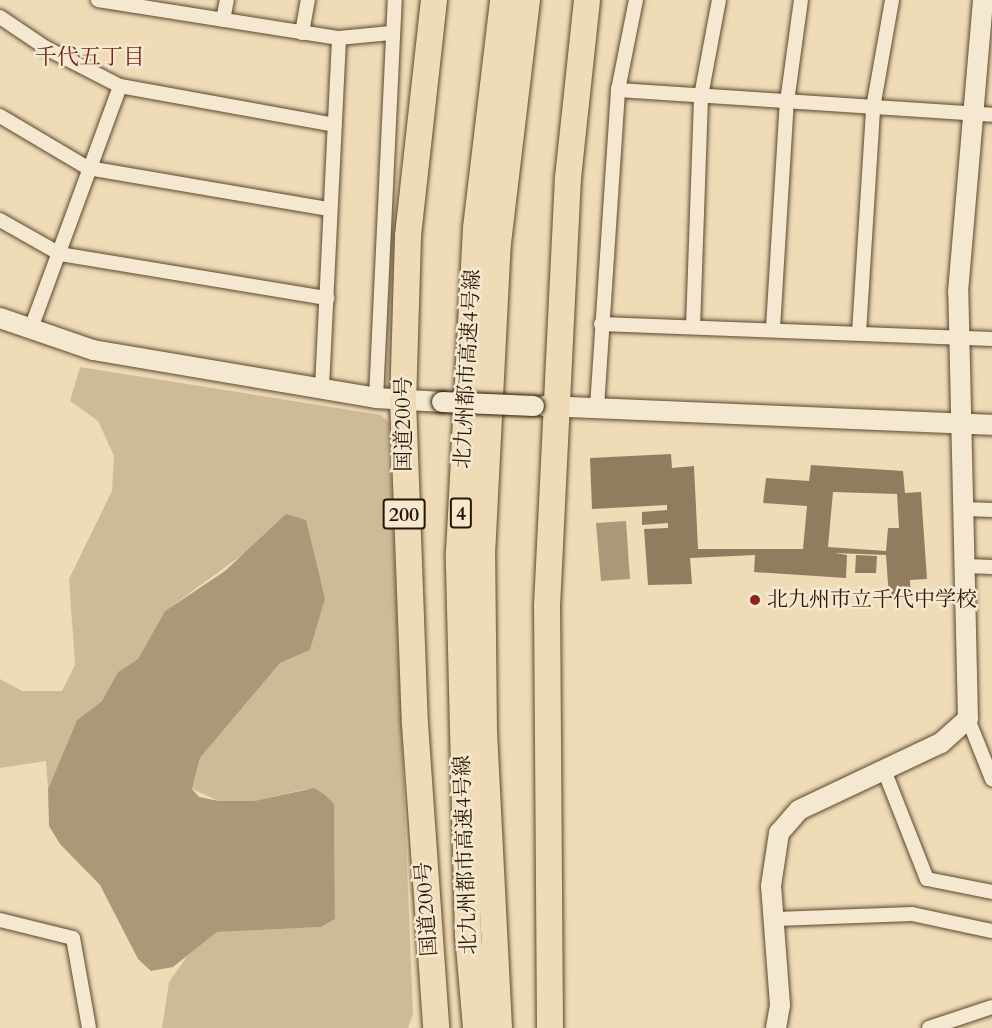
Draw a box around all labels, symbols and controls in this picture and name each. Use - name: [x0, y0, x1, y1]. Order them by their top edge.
- district label: 千代五丁目: [35, 45, 145, 71]
- street label: 北九州都市高速4号線: [450, 269, 486, 469]
- street label: 国道200号: [391, 376, 417, 472]
- road number: 4: [449, 496, 473, 530]
- road number: 200: [382, 497, 426, 531]
- place label: 北九州市立千代中学校: [767, 587, 977, 613]
- marker: 北九州市立千代中学校: [748, 593, 762, 607]
- street label: 北九州都市高速4号線: [450, 755, 482, 955]
- street label: 国道200号: [411, 861, 443, 957]

